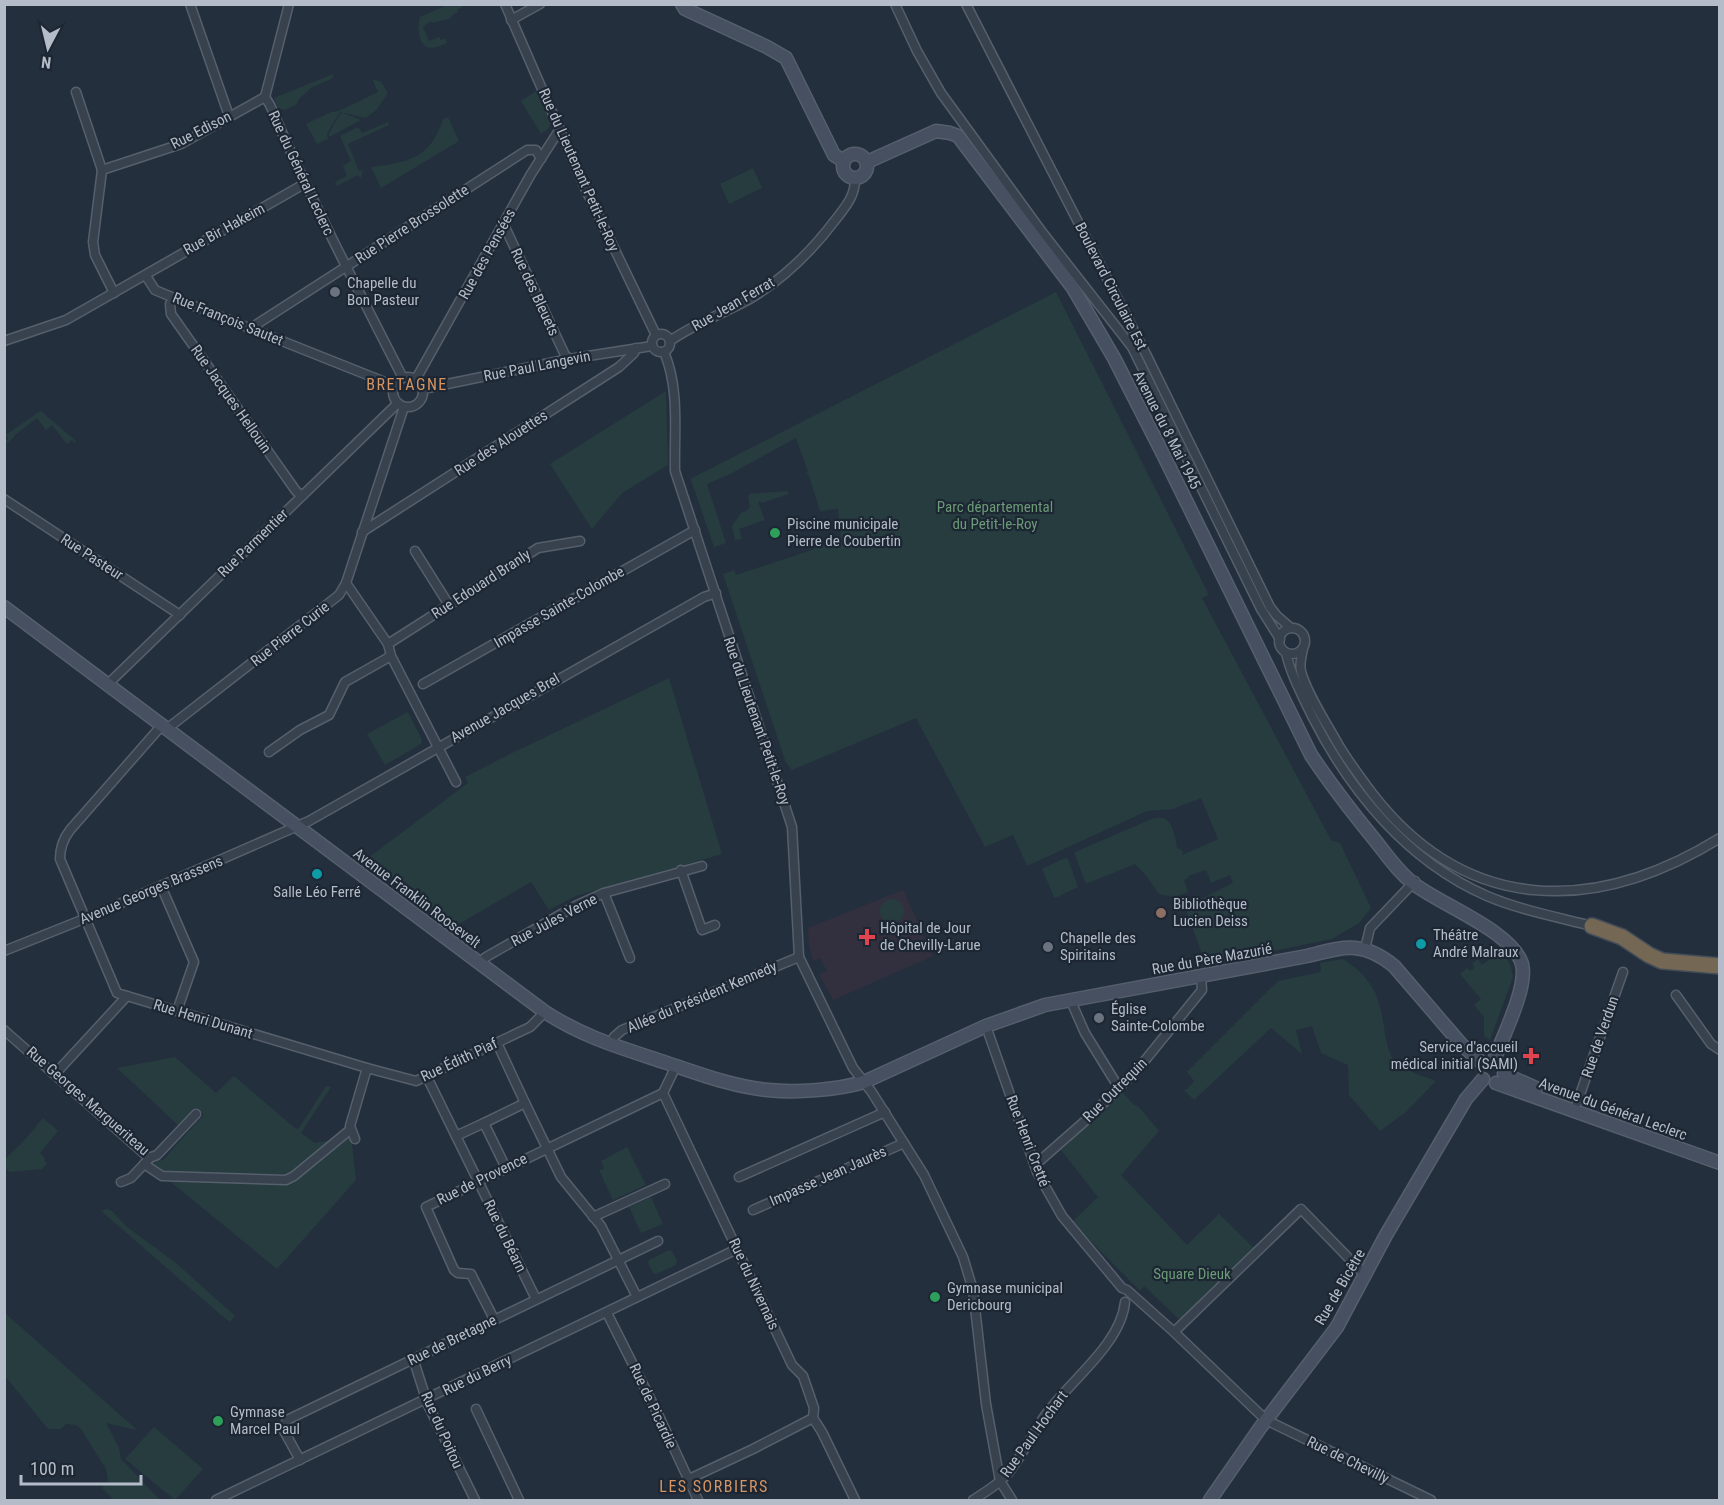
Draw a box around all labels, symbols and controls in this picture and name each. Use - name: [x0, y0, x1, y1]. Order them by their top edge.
- north arrow: [18, 18, 78, 78]
- text: N: [40, 52, 52, 72]
- street label: Rue du Lieutenant Petit-le-Roy: [535, 86, 623, 254]
- street label: Rue Edison: [168, 107, 234, 153]
- street label: Rue du Général Leclerc: [264, 108, 338, 238]
- street label: Rue Pierre Brossolette: [352, 181, 472, 267]
- street label: Rue Bir Hakeim: [180, 199, 268, 259]
- street label: Rue des Pensées: [455, 205, 519, 302]
- street label: Boulevard Circulaire Est: [1071, 219, 1151, 353]
- street label: Rue des Bleuets: [507, 245, 563, 339]
- street label: Rue Jean Ferrat: [688, 273, 778, 335]
- place label: Chapelle du Bon Pasteur: [347, 274, 419, 309]
- marker: Chapelle du Bon Pasteur: [328, 285, 342, 299]
- street label: Rue François Sautet: [170, 289, 286, 349]
- street label: Rue Jacques Hellouin: [187, 341, 275, 457]
- street label: Rue Paul Langevin: [482, 347, 592, 385]
- street label: Avenue du 8 Mai 1945: [1129, 368, 1205, 492]
- district label: BRETAGNE: [366, 375, 448, 394]
- street label: Rue des Alouettes: [451, 406, 551, 480]
- park label: Parc départemental du Petit-le-Roy: [937, 498, 1053, 533]
- street label: Rue Parmentier: [214, 505, 292, 581]
- place label: Piscine municipale Pierre de Coubertin: [787, 515, 901, 550]
- marker: Piscine municipale Pierre de Coubertin: [768, 526, 782, 540]
- street label: Rue Pasteur: [57, 530, 127, 584]
- street label: Rue Edouard Branly: [428, 545, 534, 623]
- street label: Impasse Sainte-Colombe: [491, 562, 627, 652]
- street label: Rue Pierre Curie: [247, 598, 333, 670]
- street label: Rue du Lieutenant Petit-le-Roy: [720, 634, 794, 808]
- street label: Avenue Jacques Brel: [447, 669, 563, 747]
- street label: Avenue Franklin Roosevelt: [350, 844, 484, 952]
- street label: Avenue Georges Brassens: [77, 852, 225, 928]
- marker: Salle Léo Ferré: [310, 867, 324, 881]
- place label: Salle Léo Ferré: [273, 883, 361, 901]
- street label: Rue Jules Verne: [508, 890, 600, 950]
- place label: Bibliothèque Lucien Deiss: [1173, 895, 1248, 930]
- marker: Bibliothèque Lucien Deiss: [1154, 906, 1168, 920]
- place label: Hôpital de Jour de Chevilly-Larue: [880, 919, 980, 954]
- place label: Théâtre André Malraux: [1433, 926, 1519, 961]
- marker: Hôpital de Jour de Chevilly-Larue: [858, 928, 876, 946]
- place label: Chapelle des Spiritains: [1060, 929, 1136, 964]
- marker: Théâtre André Malraux: [1414, 937, 1428, 951]
- marker: Chapelle des Spiritains: [1041, 940, 1055, 954]
- street label: Rue du Père Mazurié: [1151, 940, 1273, 978]
- street label: Allée du Président Kennedy: [624, 957, 780, 1037]
- street label: Rue de Verdun: [1578, 994, 1622, 1080]
- street label: Rue Henri Dunant: [151, 995, 255, 1043]
- place label: Église Sainte-Colombe: [1111, 1000, 1205, 1035]
- marker: Église Sainte-Colombe: [1092, 1011, 1106, 1025]
- street label: Rue Édith Piaf: [418, 1034, 501, 1086]
- place label: Service d'accueil médical initial (SAMI): [1391, 1038, 1518, 1073]
- street label: Rue Georges Margueriteau: [23, 1043, 153, 1159]
- marker: Service d'accueil médical initial (SAMI): [1522, 1047, 1540, 1065]
- street label: Rue Outrequin: [1079, 1054, 1151, 1126]
- street label: Avenue du Général Leclerc: [1537, 1074, 1690, 1144]
- street label: Rue Henri Cretté: [1002, 1093, 1054, 1189]
- street label: Impasse Jean Jaurès: [767, 1142, 889, 1210]
- street label: Rue de Provence: [434, 1149, 530, 1209]
- street label: Rue du Béarn: [480, 1197, 530, 1275]
- street label: Rue du Nivernais: [725, 1235, 783, 1333]
- street label: Rue de Bicêtre: [1311, 1246, 1369, 1328]
- park label: Square Dieuk: [1153, 1265, 1231, 1283]
- place label: Gymnase municipal Dericbourg: [947, 1279, 1063, 1314]
- marker: Gymnase municipal Dericbourg: [928, 1290, 942, 1304]
- street label: Rue de Bretagne: [405, 1311, 499, 1369]
- street label: Rue du Berry: [440, 1351, 514, 1399]
- street label: Rue de Picardie: [625, 1361, 681, 1451]
- street label: Rue Paul Hochart: [997, 1387, 1071, 1481]
- street label: Rue du Poitou: [417, 1389, 467, 1471]
- place label: Gymnase Marcel Paul: [230, 1403, 300, 1438]
- marker: Gymnase Marcel Paul: [211, 1414, 225, 1428]
- street label: Rue de Chevilly: [1304, 1432, 1392, 1488]
- scale bar: [21, 1448, 141, 1486]
- text: 100 m: [30, 1458, 74, 1479]
- district label: LES SORBIERS: [659, 1477, 769, 1496]

